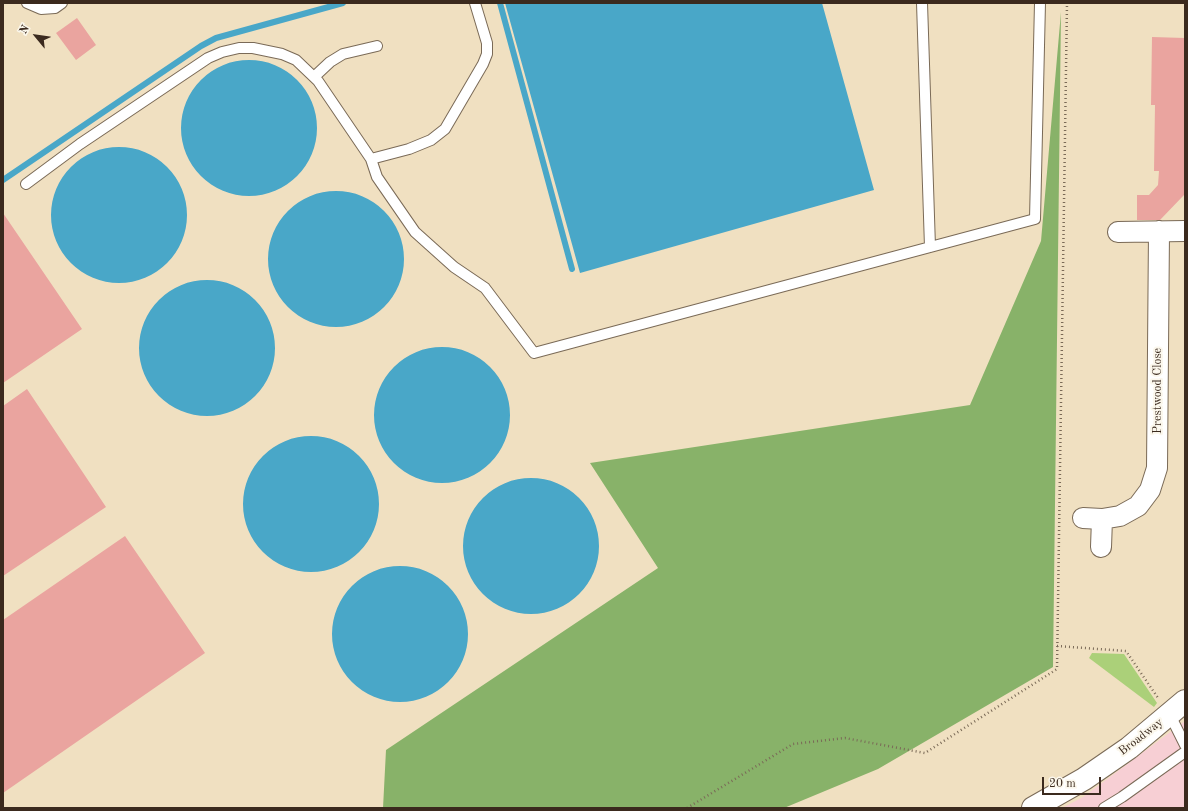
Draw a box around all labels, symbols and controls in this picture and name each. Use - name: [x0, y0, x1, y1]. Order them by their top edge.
- north arrow: [16, 16, 56, 56]
- text: N: [18, 24, 32, 36]
- street label: Prestwood Close: [1151, 348, 1165, 434]
- street label: Broadway: [1116, 715, 1166, 759]
- scale bar: [1044, 769, 1103, 795]
- text: 20 m: [1049, 778, 1076, 790]

